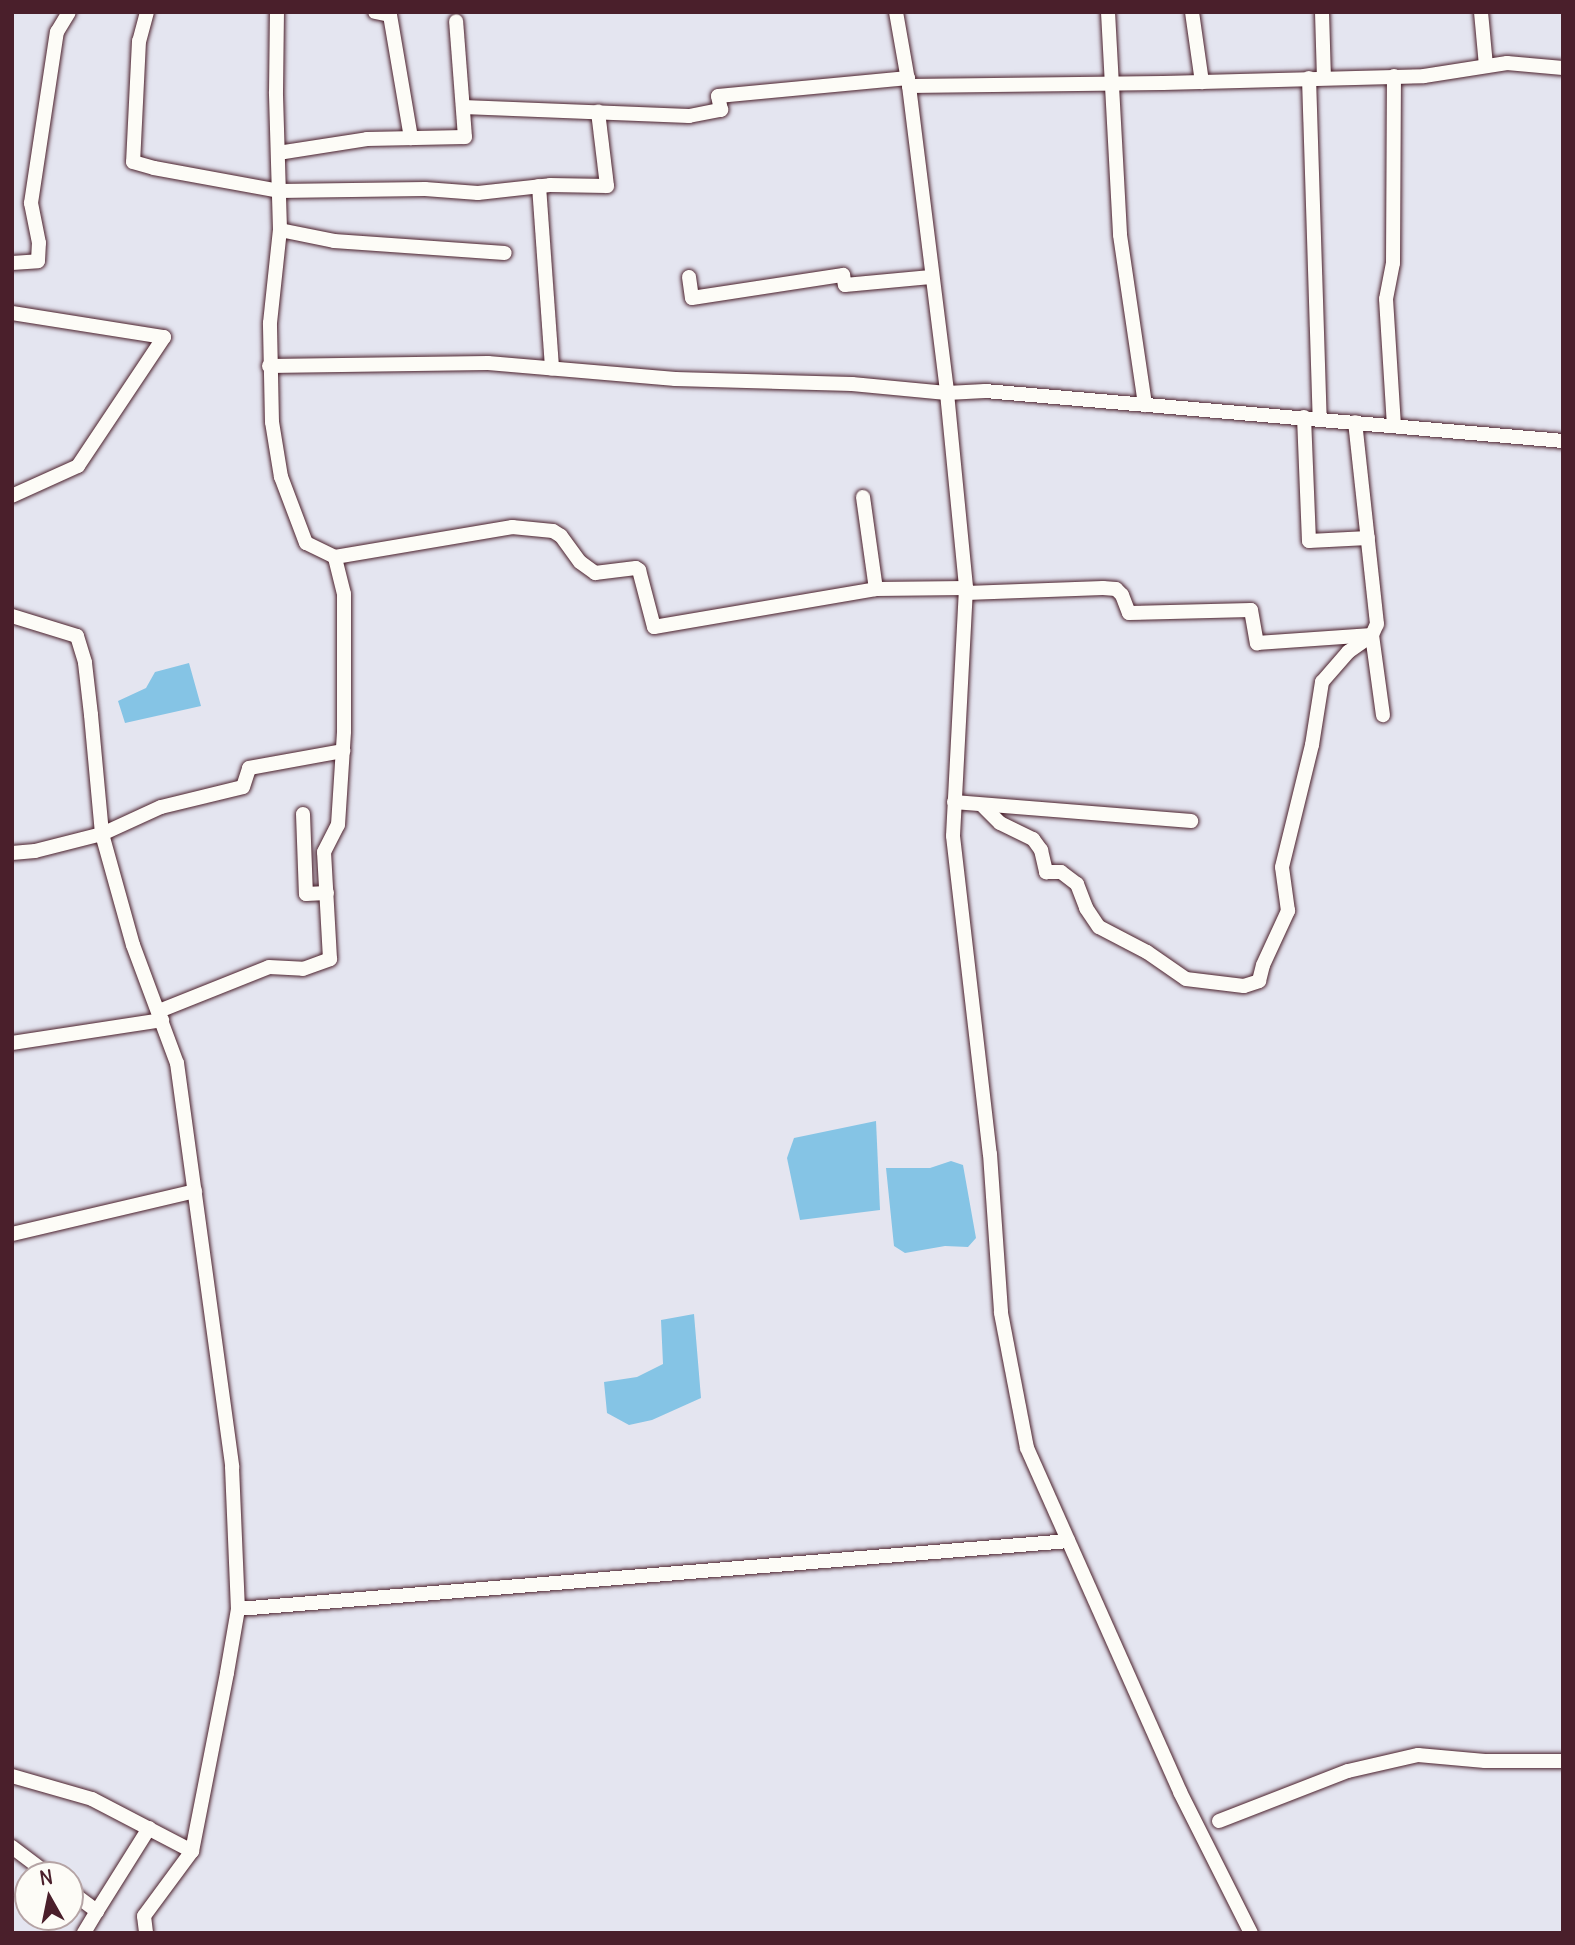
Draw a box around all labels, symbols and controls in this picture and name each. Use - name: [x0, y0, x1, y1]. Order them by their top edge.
- north arrow: [14, 1861, 84, 1931]
- text: N: [38, 1864, 54, 1890]

